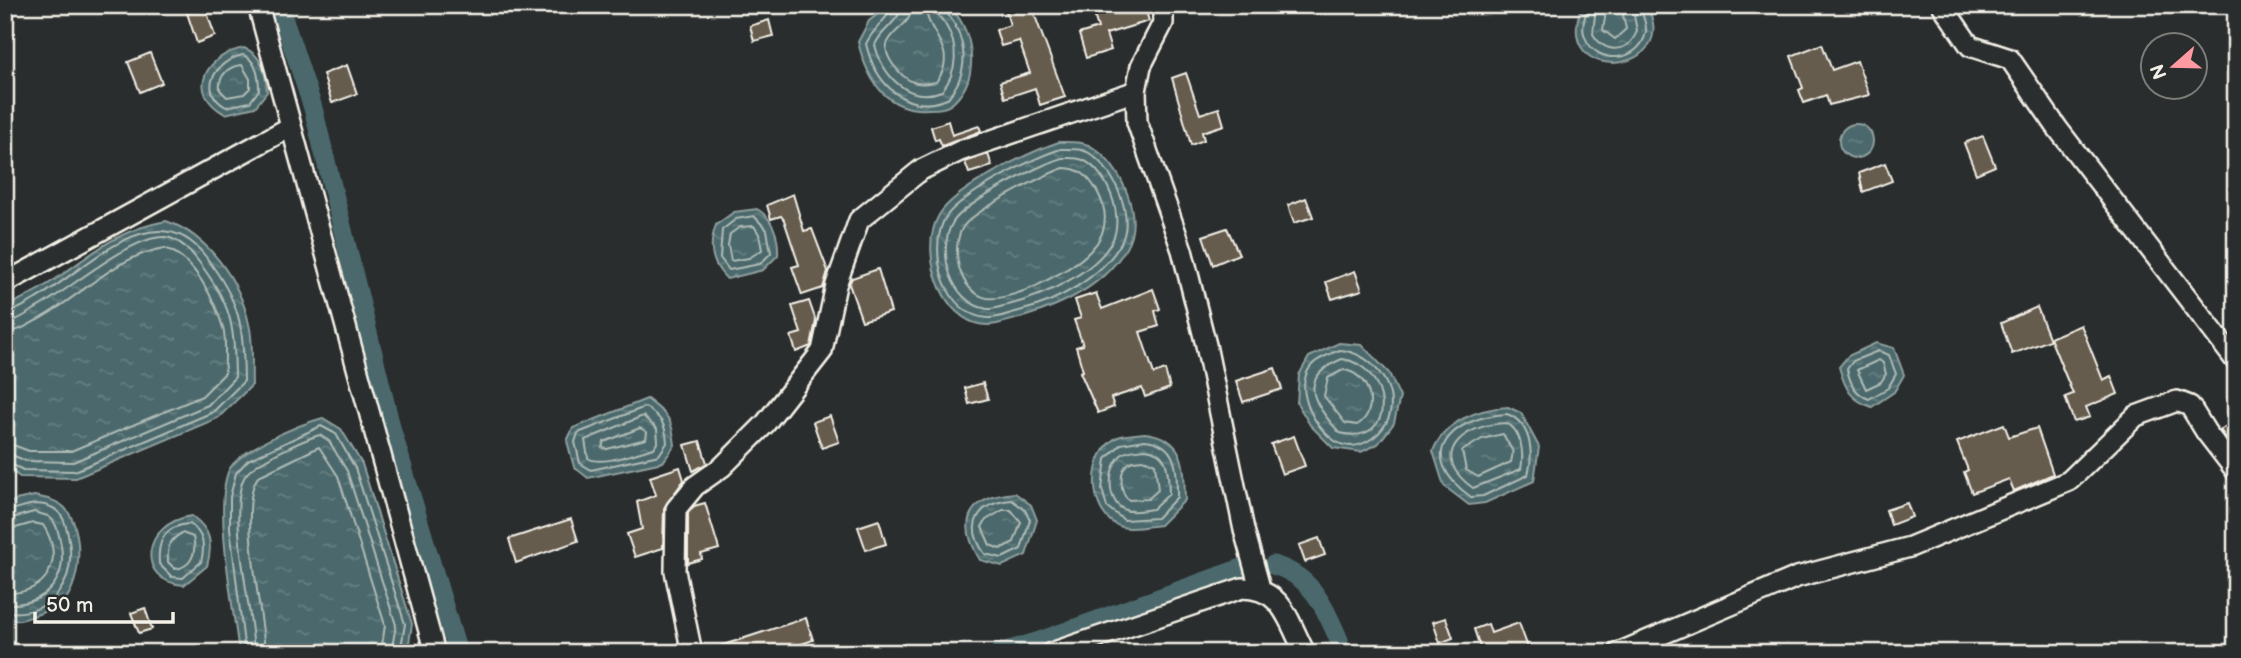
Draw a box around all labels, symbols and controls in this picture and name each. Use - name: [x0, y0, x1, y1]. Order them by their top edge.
- north arrow: [2140, 32, 2210, 102]
- text: N: [2146, 61, 2173, 82]
- scale bar: [35, 581, 173, 625]
- text: 50 m: [46, 593, 93, 618]

